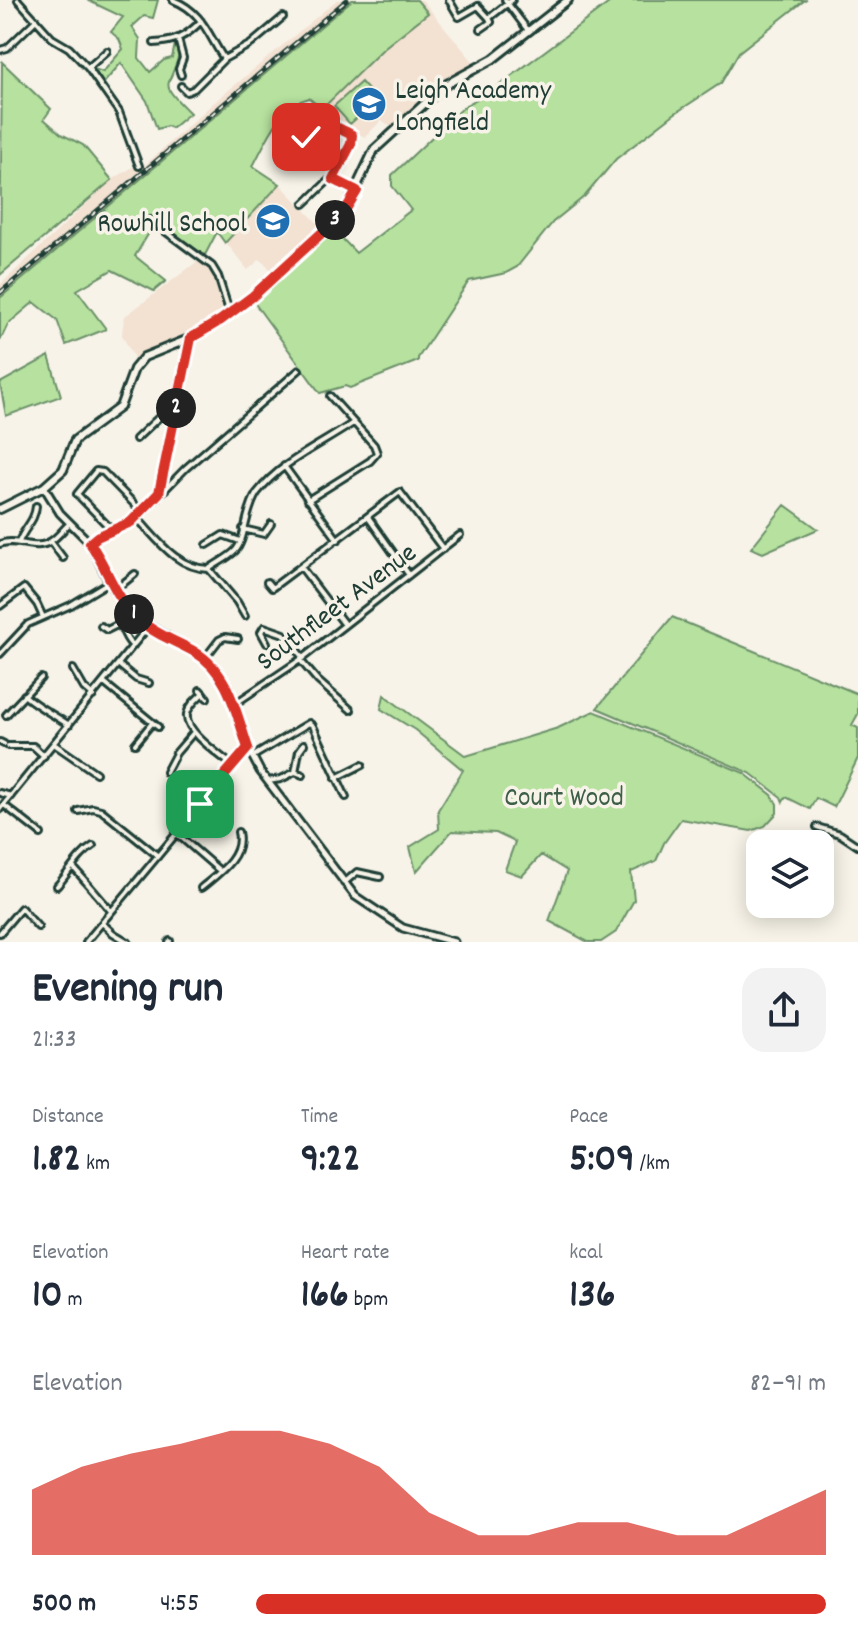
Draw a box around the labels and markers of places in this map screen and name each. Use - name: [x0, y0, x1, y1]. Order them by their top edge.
- place label: Leigh Academy Longfield: [395, 73, 552, 145]
- school or university icon: Leigh Academy Longfield: [350, 85, 388, 123]
- pin: [272, 103, 340, 171]
- pin: 3: [315, 200, 355, 240]
- school or university icon: Rowhill School: [254, 202, 292, 240]
- place label: Rowhill School: [97, 206, 247, 246]
- pin: 2: [156, 388, 196, 428]
- pin: 1: [114, 594, 154, 634]
- pin: [166, 770, 234, 838]

